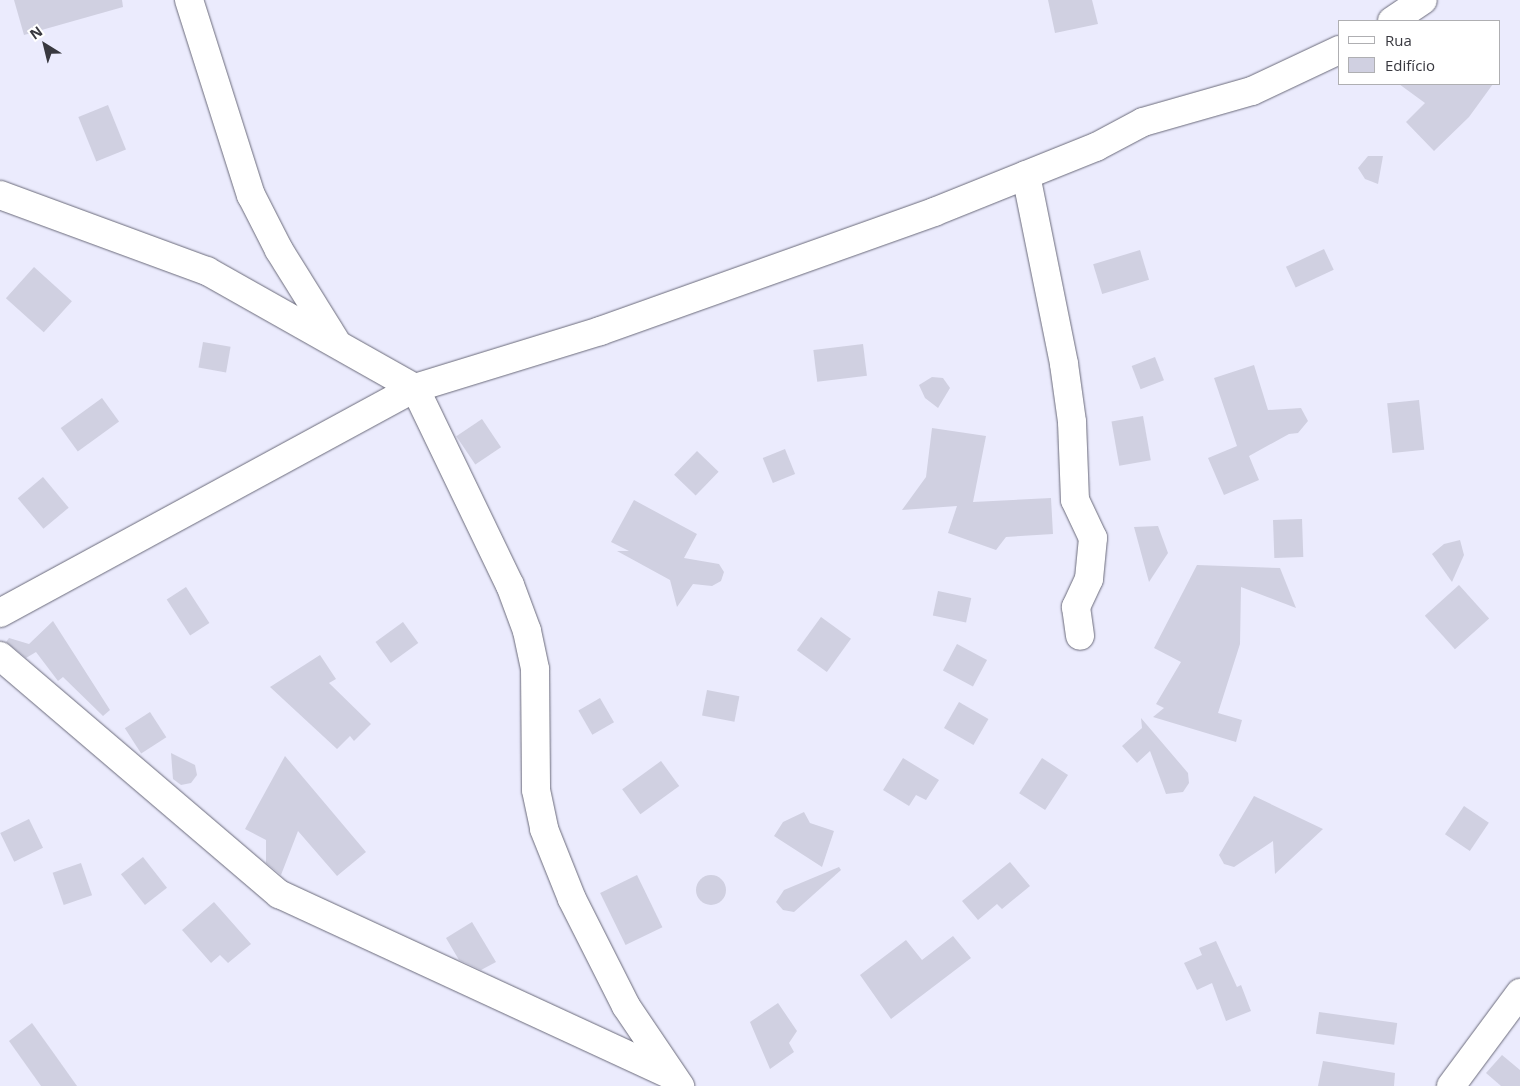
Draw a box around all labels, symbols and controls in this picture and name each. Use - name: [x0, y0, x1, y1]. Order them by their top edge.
- north arrow: [20, 20, 70, 70]
- legend: [1338, 20, 1500, 85]
- text: N: [26, 21, 46, 43]
- text: Rua: [1385, 30, 1412, 50]
- text: Edifício: [1385, 55, 1435, 75]

